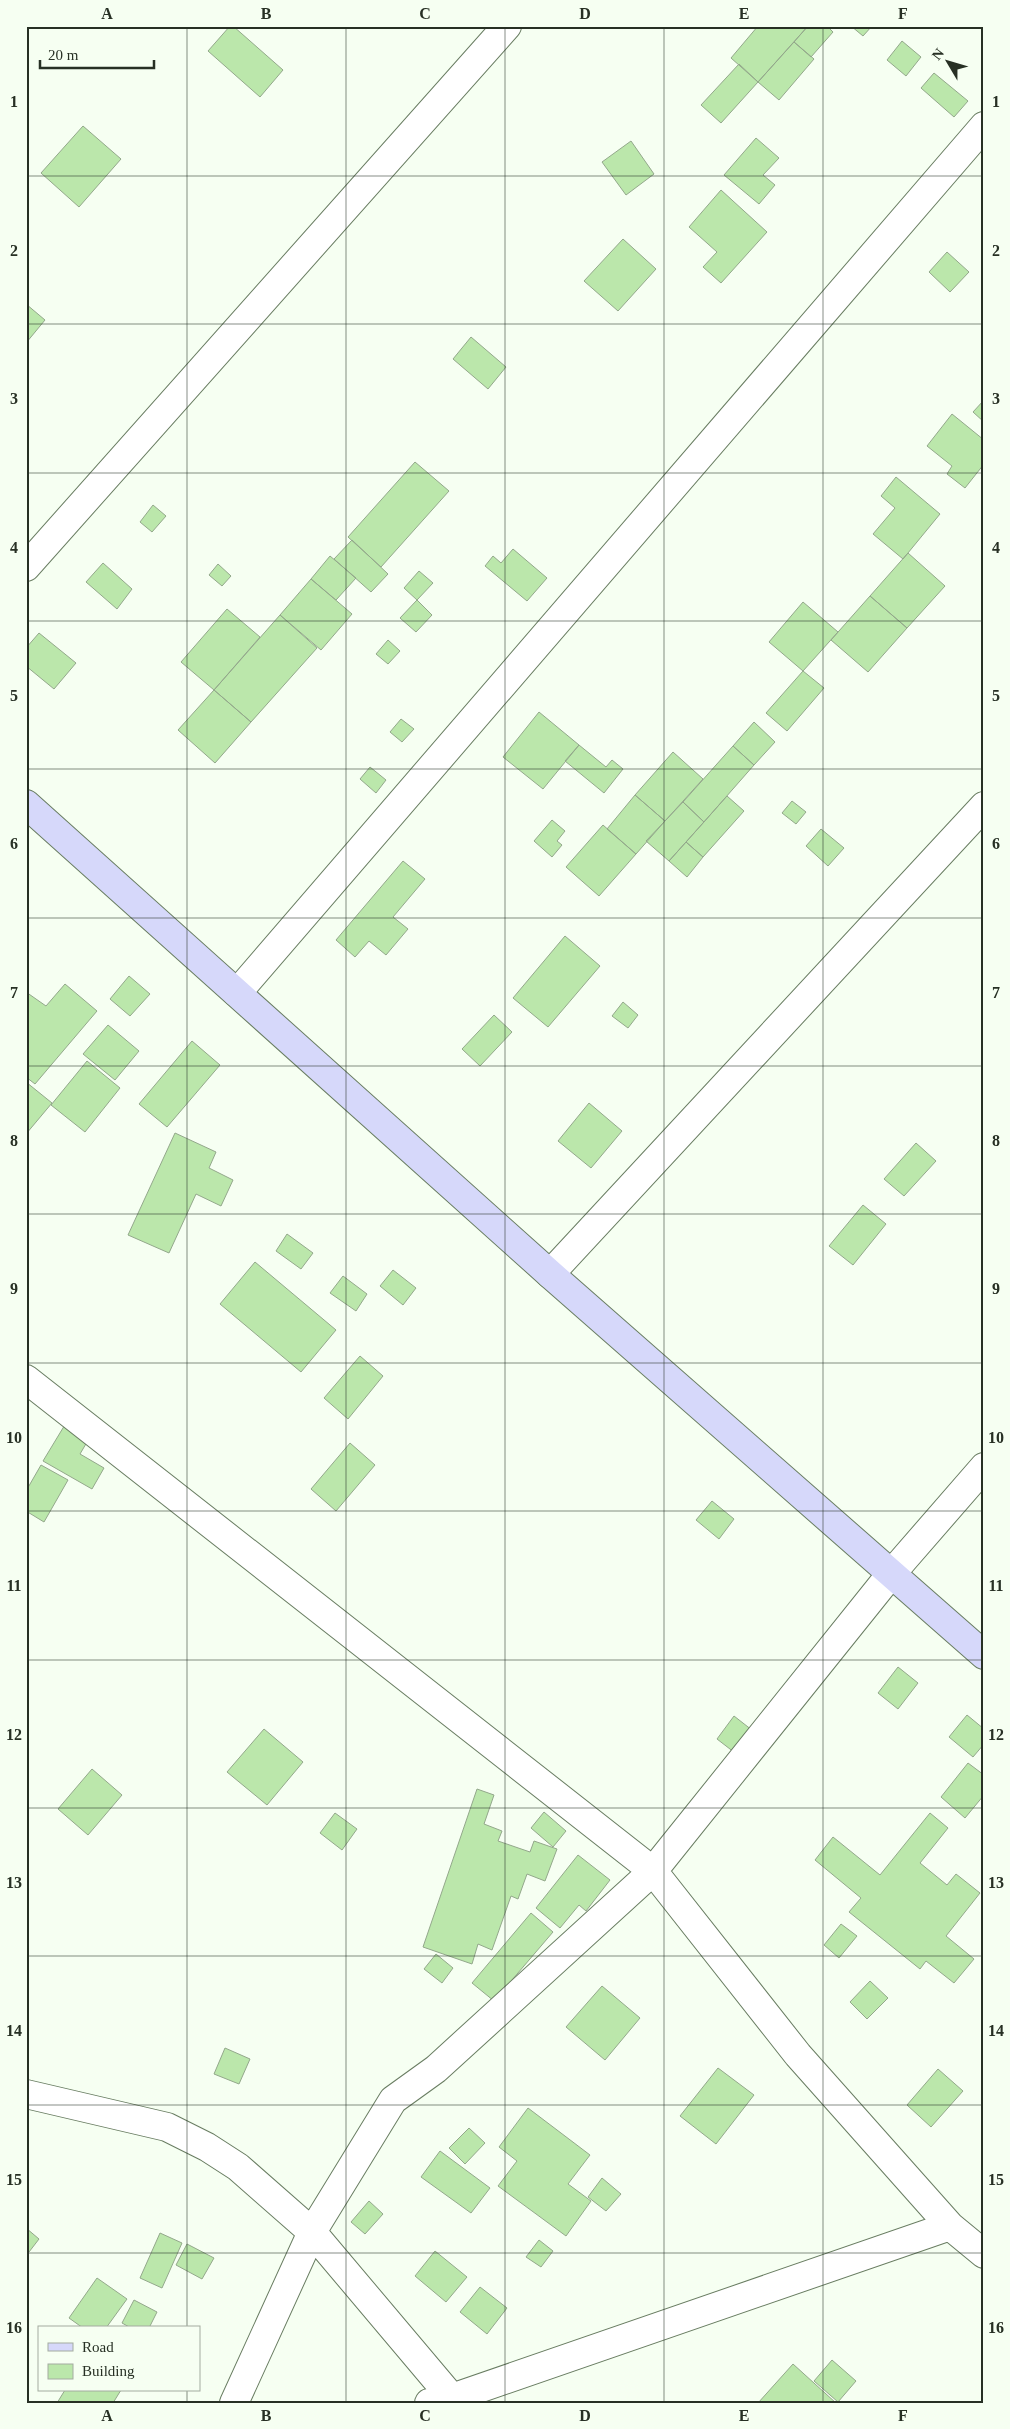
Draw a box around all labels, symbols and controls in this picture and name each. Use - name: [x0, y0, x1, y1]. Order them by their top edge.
- text: A: [101, 5, 113, 22]
- text: B: [261, 5, 272, 22]
- text: C: [419, 5, 431, 22]
- text: D: [579, 5, 591, 22]
- text: E: [739, 5, 749, 22]
- text: F: [898, 5, 908, 22]
- scale bar: [40, 38, 154, 70]
- north arrow: [922, 38, 972, 88]
- text: N: [929, 46, 947, 63]
- text: 20 m: [48, 47, 79, 63]
- text: 1: [10, 93, 18, 110]
- text: 1: [992, 93, 1000, 110]
- text: 2: [10, 242, 18, 259]
- text: 2: [992, 242, 1000, 259]
- text: 3: [10, 390, 18, 407]
- text: 3: [992, 390, 1000, 407]
- text: 4: [10, 539, 18, 556]
- text: 4: [992, 539, 1000, 556]
- text: 5: [10, 687, 18, 704]
- text: 5: [992, 687, 1000, 704]
- text: 6: [10, 835, 18, 852]
- text: 6: [992, 835, 1000, 852]
- text: 7: [10, 984, 18, 1001]
- text: 7: [992, 984, 1000, 1001]
- text: 8: [10, 1132, 18, 1149]
- text: 8: [992, 1132, 1000, 1149]
- text: 9: [10, 1280, 18, 1297]
- text: 9: [992, 1280, 1000, 1297]
- text: 10: [6, 1429, 22, 1446]
- text: 10: [988, 1429, 1004, 1446]
- text: 11: [6, 1577, 22, 1594]
- text: 11: [988, 1577, 1004, 1594]
- text: 12: [6, 1726, 22, 1743]
- text: 12: [988, 1726, 1004, 1743]
- text: 13: [6, 1874, 22, 1891]
- text: 13: [988, 1874, 1004, 1891]
- text: 14: [6, 2022, 22, 2039]
- text: 14: [988, 2022, 1004, 2039]
- text: 15: [6, 2171, 22, 2188]
- text: 15: [988, 2171, 1004, 2188]
- text: 16: [6, 2319, 22, 2336]
- text: 16: [988, 2319, 1004, 2336]
- legend: [38, 2326, 200, 2392]
- text: Road: [82, 2339, 114, 2355]
- text: Building: [82, 2363, 135, 2379]
- text: A: [101, 2407, 113, 2424]
- text: B: [261, 2407, 272, 2424]
- text: C: [419, 2407, 431, 2424]
- text: D: [579, 2407, 591, 2424]
- text: E: [739, 2407, 749, 2424]
- text: F: [898, 2407, 908, 2424]

